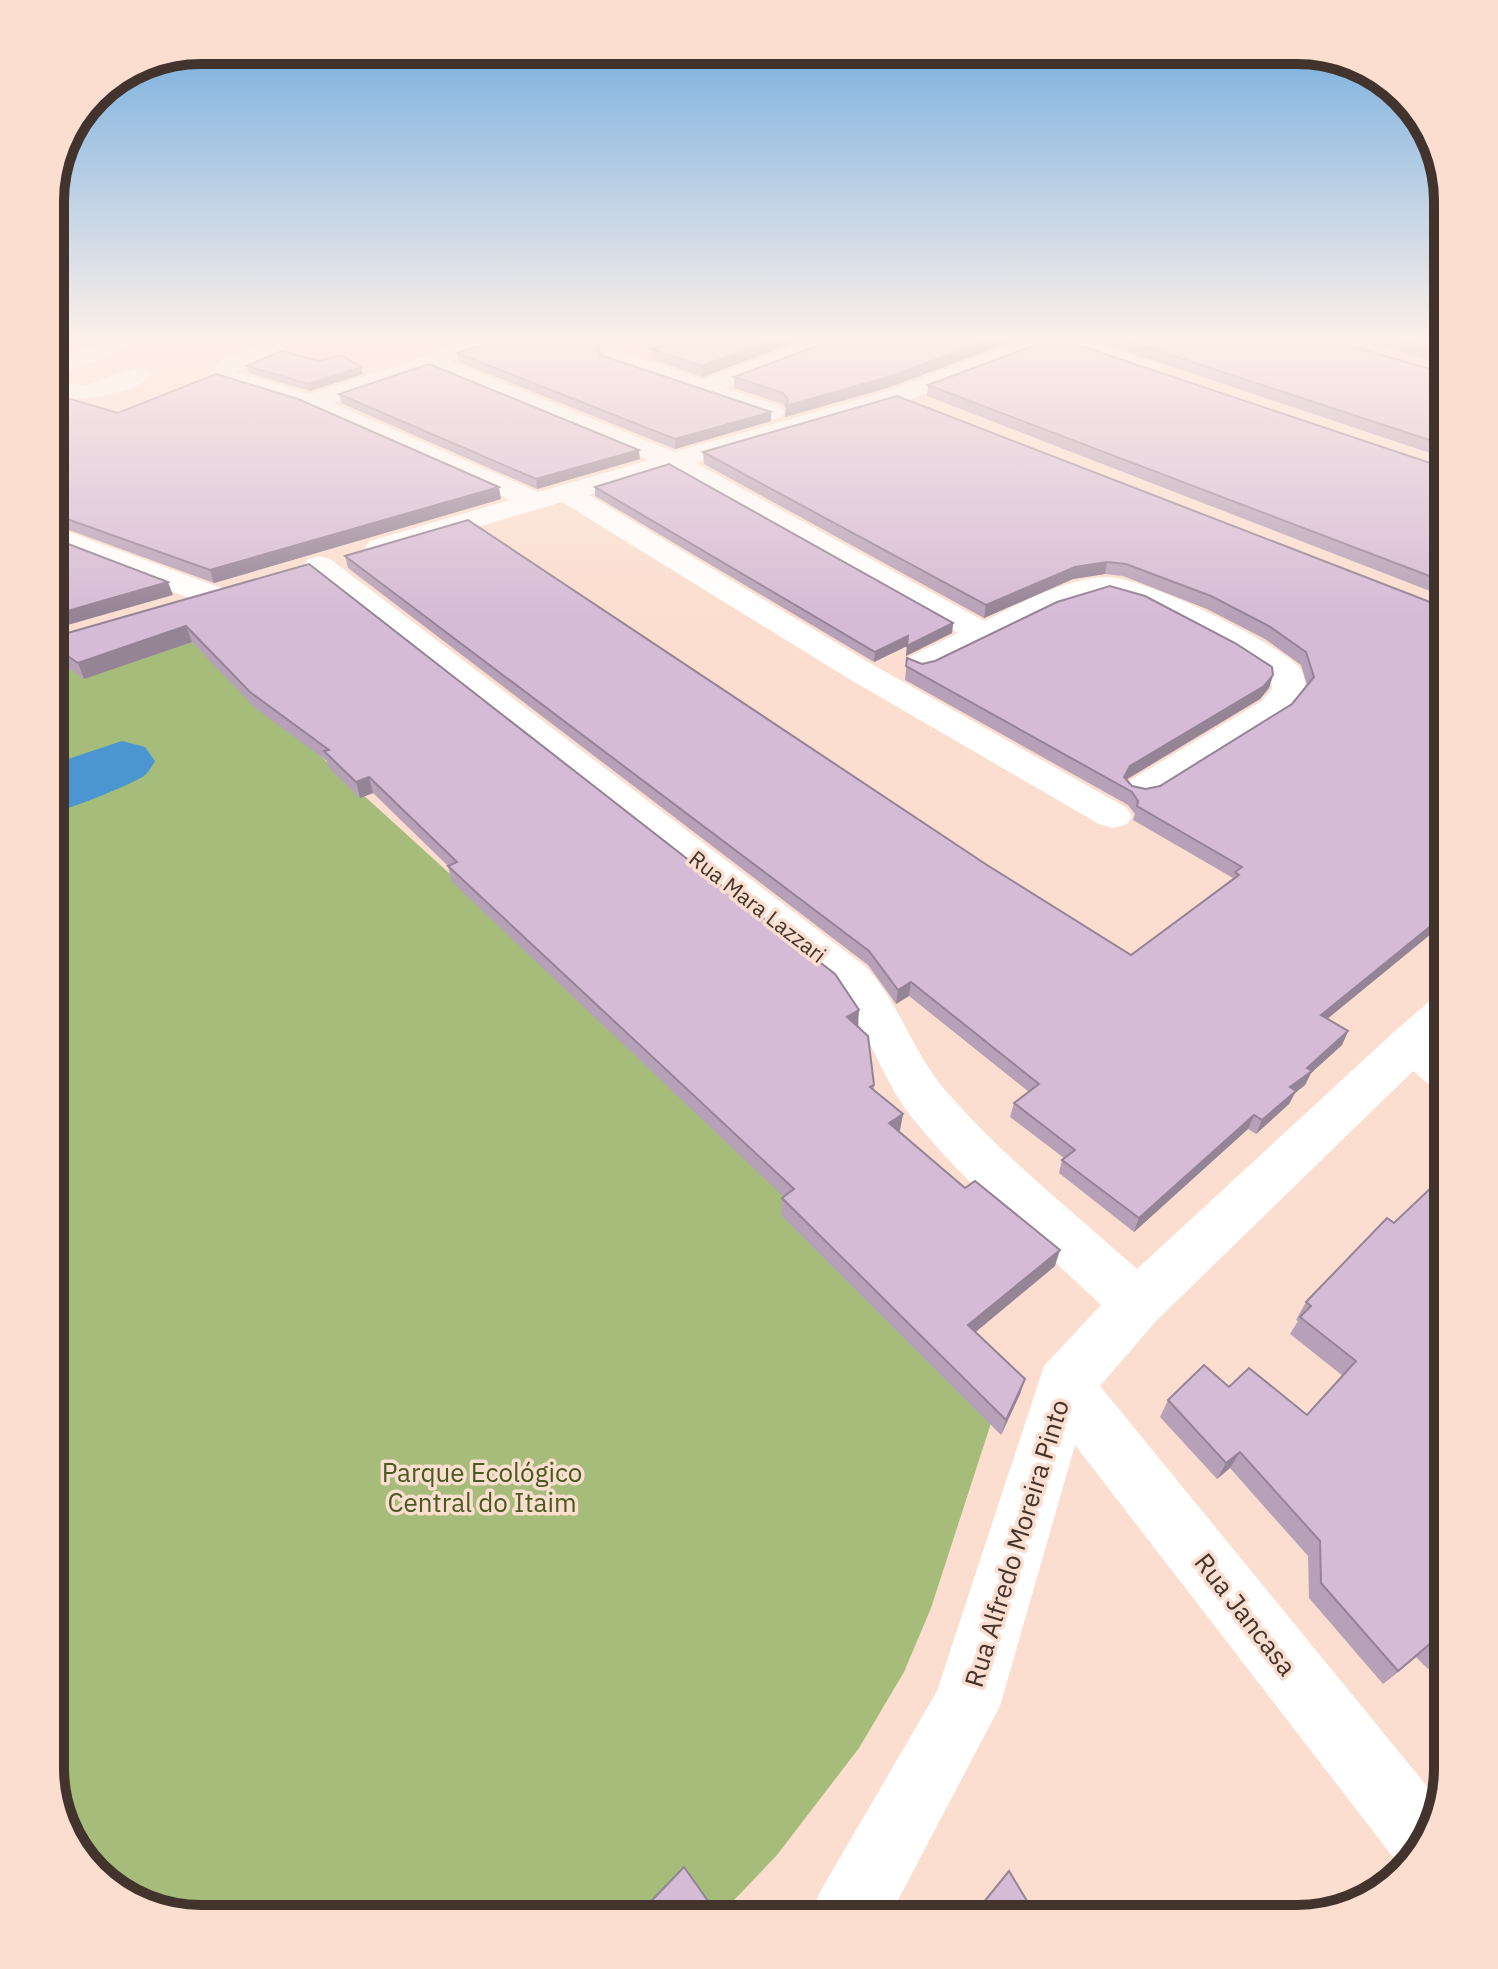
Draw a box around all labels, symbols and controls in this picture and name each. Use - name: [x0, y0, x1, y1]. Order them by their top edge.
- street label: Rua Mara Lazzari: [683, 843, 833, 969]
- street label: Rua Alfredo Moreira Pinto: [956, 1395, 1076, 1691]
- park label: Parque Ecológico Central do Itaim: [382, 1455, 582, 1519]
- street label: Rua Jancasa: [1187, 1546, 1305, 1682]

